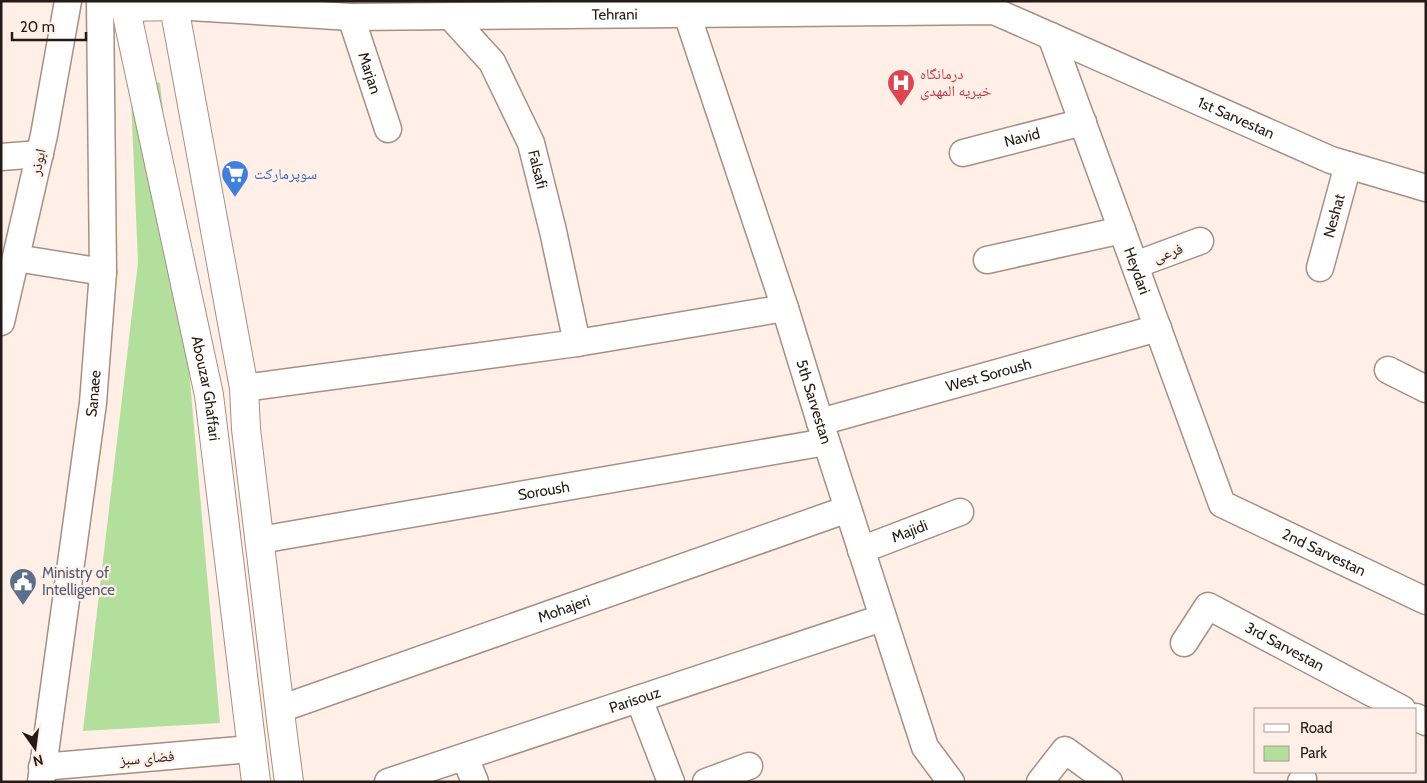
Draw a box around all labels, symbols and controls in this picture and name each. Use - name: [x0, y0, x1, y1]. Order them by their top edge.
- street label: Tehrani: [592, 5, 638, 24]
- scale bar: [12, 10, 86, 42]
- text: 20 m: [20, 18, 55, 36]
- street label: Marjan: [354, 50, 385, 96]
- place label: درمانگاه خیریه المهدی: [920, 65, 992, 101]
- hospital icon: درمانگاه خیریه المهدی: [886, 68, 916, 107]
- street label: 1st Sarvestan: [1195, 93, 1277, 143]
- street label: Navid: [1002, 124, 1042, 151]
- street label: ابوذر: [26, 147, 50, 178]
- street label: Falsafi: [524, 148, 551, 191]
- supermarket icon: سوپرمارکت: [220, 159, 250, 198]
- place label: سوپرمارکت: [254, 165, 317, 183]
- street label: Neshat: [1320, 192, 1349, 240]
- street label: فرعی: [1151, 239, 1186, 268]
- street label: Heydari: [1120, 245, 1154, 297]
- street label: Abouzar Ghaffari: [187, 334, 223, 442]
- street label: West Soroush: [944, 355, 1033, 396]
- street label: 5th Sarvestan: [792, 357, 835, 446]
- street label: Sanaee: [82, 369, 105, 418]
- street label: Soroush: [517, 478, 571, 504]
- street label: Majidi: [889, 516, 930, 546]
- street label: 2nd Sarvestan: [1279, 525, 1369, 580]
- place label: Ministry of Intelligence: [42, 564, 115, 599]
- public building icon: Ministry of Intelligence: [8, 567, 38, 606]
- street label: Mohajeri: [535, 592, 593, 627]
- street label: 3rd Sarvestan: [1242, 618, 1327, 675]
- street label: Parisouz: [607, 683, 663, 717]
- legend: [1254, 708, 1417, 773]
- text: Road: [1300, 719, 1333, 737]
- north arrow: [10, 723, 60, 773]
- text: Park: [1300, 744, 1327, 762]
- street label: فضای سبز: [118, 747, 175, 770]
- text: N: [31, 751, 45, 771]

